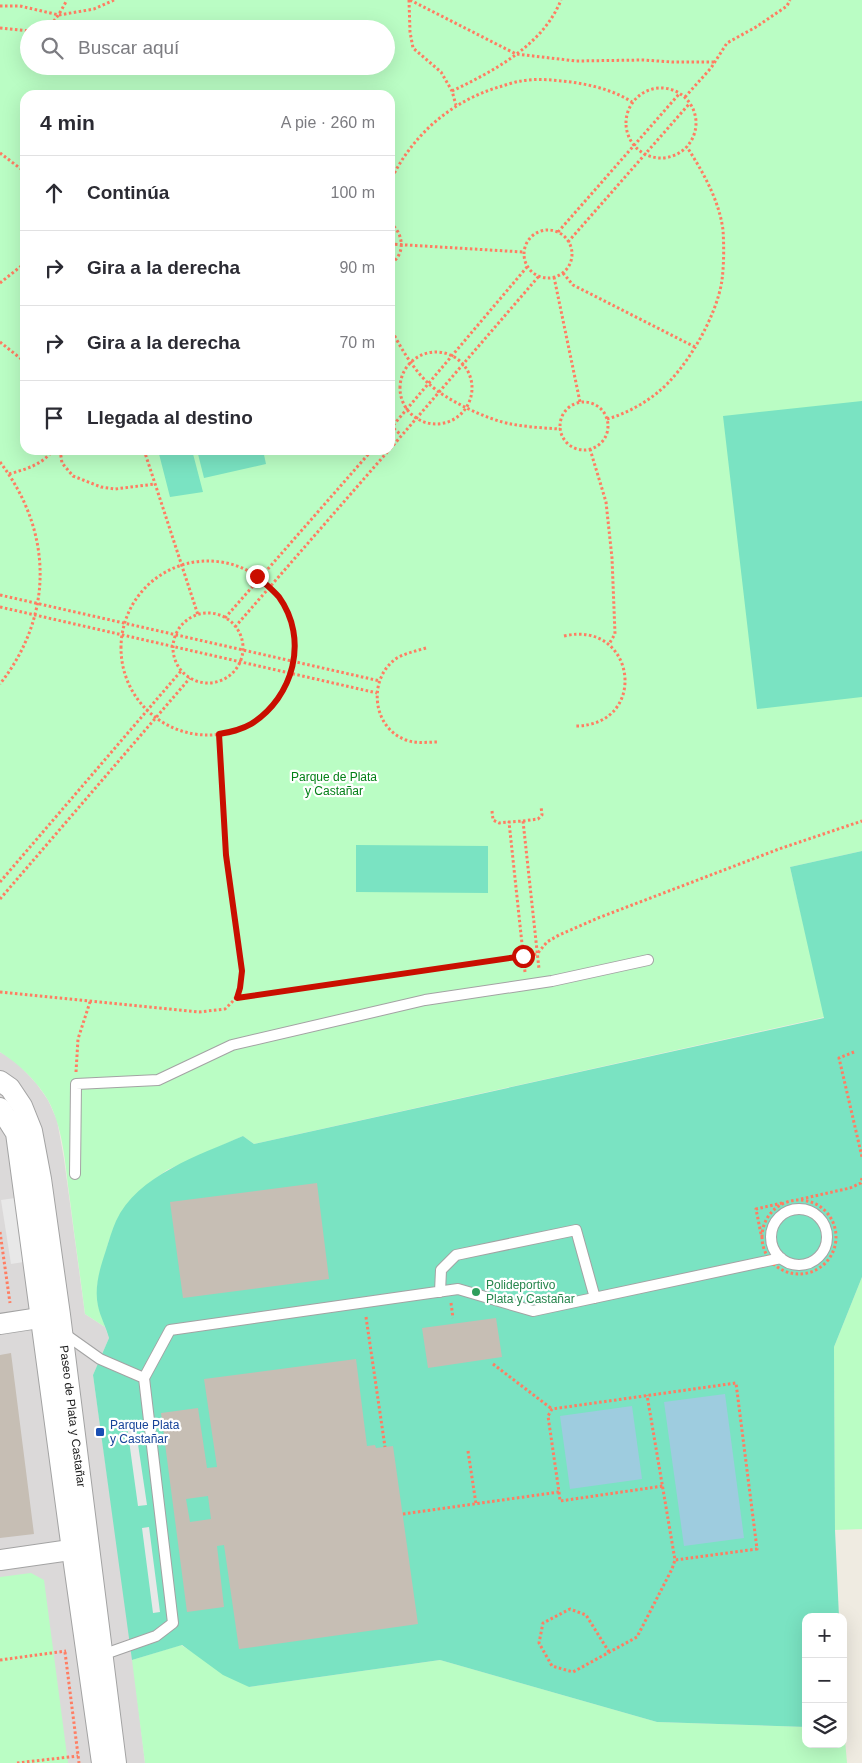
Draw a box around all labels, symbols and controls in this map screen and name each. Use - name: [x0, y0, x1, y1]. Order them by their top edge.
- search box: [20, 20, 395, 75]
- icon: search: [38, 34, 66, 62]
- text: Buscar aquí: [78, 37, 179, 58]
- text: 4 min: [40, 111, 95, 134]
- text: A pie · 260 m: [281, 114, 375, 131]
- icon: ahead: [40, 179, 68, 207]
- text: Continúa: [87, 182, 169, 203]
- text: 100 m: [331, 184, 375, 201]
- icon: right: [40, 254, 68, 282]
- text: Gira a la derecha: [87, 257, 240, 278]
- text: 90 m: [339, 259, 375, 276]
- icon: right: [40, 329, 68, 357]
- text: Gira a la derecha: [87, 332, 240, 353]
- text: 70 m: [339, 334, 375, 351]
- icon: arrive: [40, 404, 68, 432]
- text: Llegada al destino: [87, 407, 253, 428]
- route end: [246, 565, 269, 588]
- park label: Parque de Plata y Castañar: [291, 770, 377, 798]
- route start: [512, 945, 535, 968]
- place label: Polideportivo Plata y Castañar: [486, 1278, 575, 1306]
- marker: Polideportivo Plata y Castañar: [470, 1286, 482, 1298]
- street label: Paseo de Plata y Castañar: [57, 1344, 88, 1488]
- place label: Parque Plata y Castañar: [110, 1418, 180, 1446]
- marker: Parque Plata y Castañar: [94, 1426, 106, 1438]
- map controls: [802, 1613, 847, 1748]
- button: +: [802, 1613, 847, 1658]
- button: −: [802, 1658, 847, 1703]
- button: layers: [802, 1703, 847, 1748]

